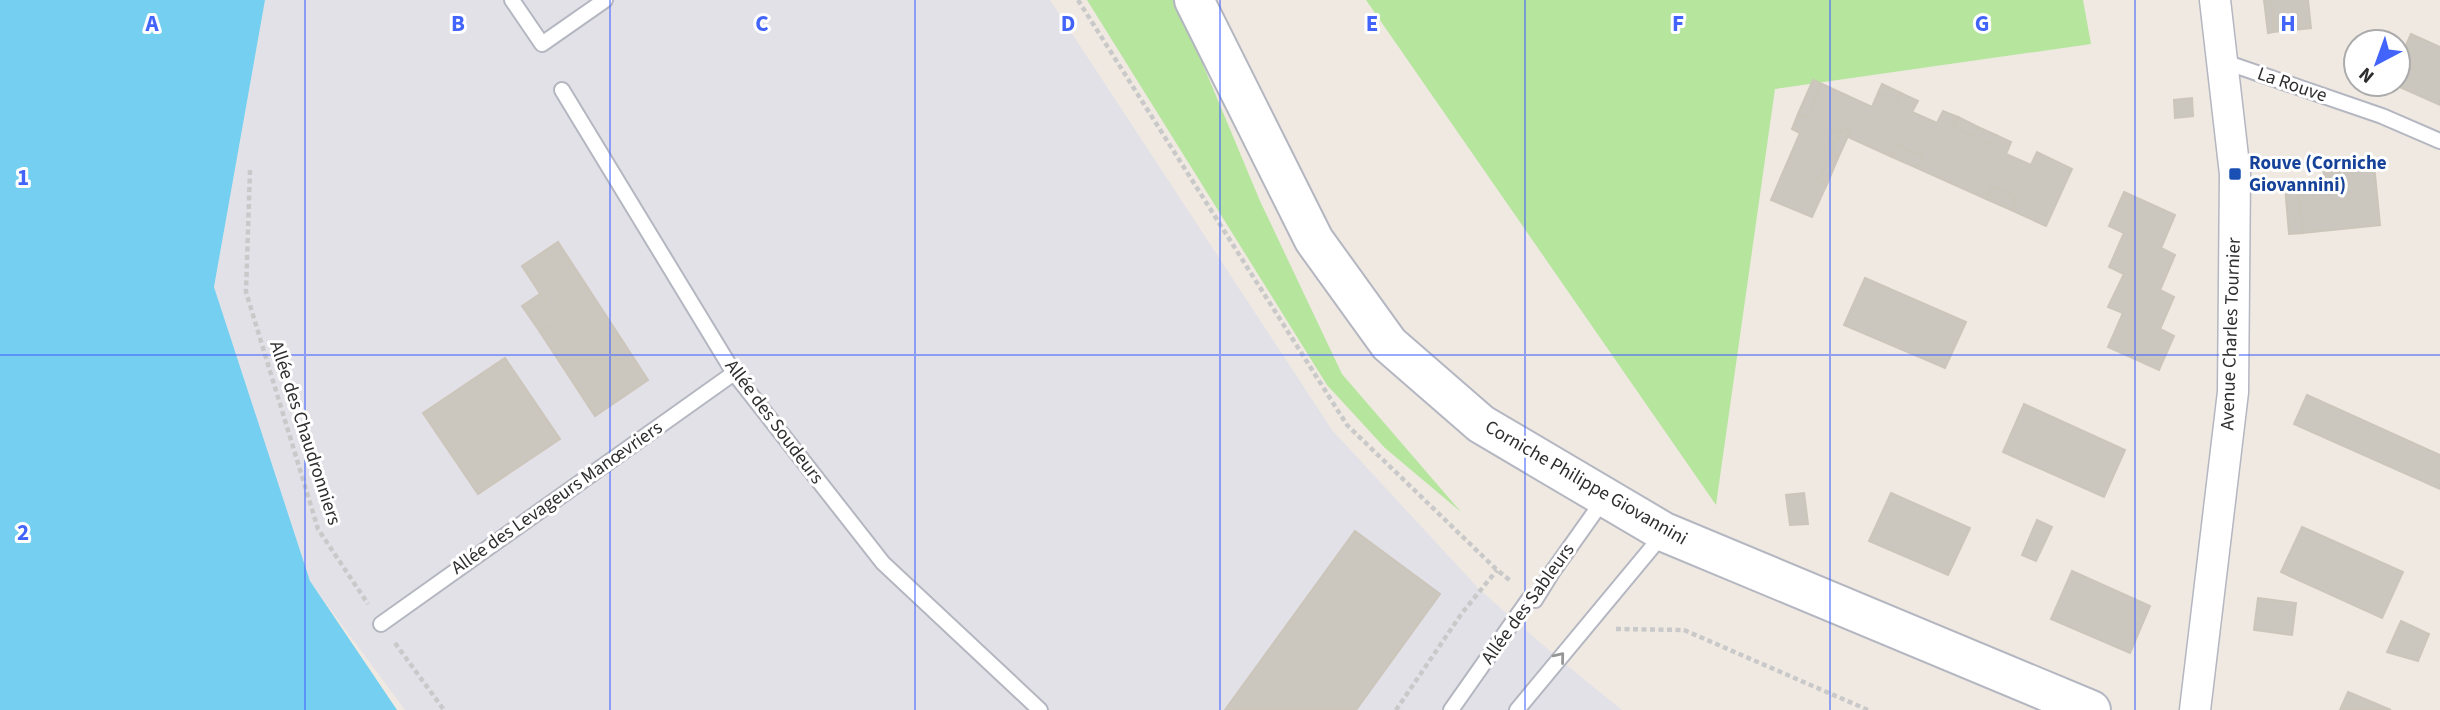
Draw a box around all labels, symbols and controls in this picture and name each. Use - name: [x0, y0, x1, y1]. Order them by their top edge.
- text: A: [144, 7, 159, 40]
- text: B: [451, 7, 465, 40]
- text: C: [755, 7, 769, 40]
- text: D: [1061, 7, 1075, 40]
- text: E: [1366, 7, 1378, 40]
- text: F: [1672, 7, 1684, 40]
- text: G: [1975, 7, 1989, 40]
- text: H: [2280, 7, 2296, 40]
- north arrow: [2342, 28, 2412, 98]
- street label: La Rouve: [2254, 60, 2330, 110]
- text: N: [2353, 60, 2380, 89]
- place label: Rouve (Corniche Giovannini): [2249, 150, 2387, 199]
- text: 1: [17, 161, 29, 194]
- marker: Rouve (Corniche Giovannini): [2227, 166, 2243, 182]
- street label: Avenue Charles Tournier: [2214, 237, 2248, 431]
- street label: Allée des Chaudronniers: [262, 337, 348, 529]
- street label: Allée des Soudeurs: [718, 354, 830, 490]
- street label: Corniche Philippe Giovannini: [1480, 414, 1692, 552]
- street label: Allée des Levageurs Manœvriers: [446, 415, 668, 581]
- text: 2: [17, 516, 29, 549]
- street label: Allée des Sableurs: [1475, 538, 1581, 670]
- one-way arrow: [1552, 653, 1565, 665]

